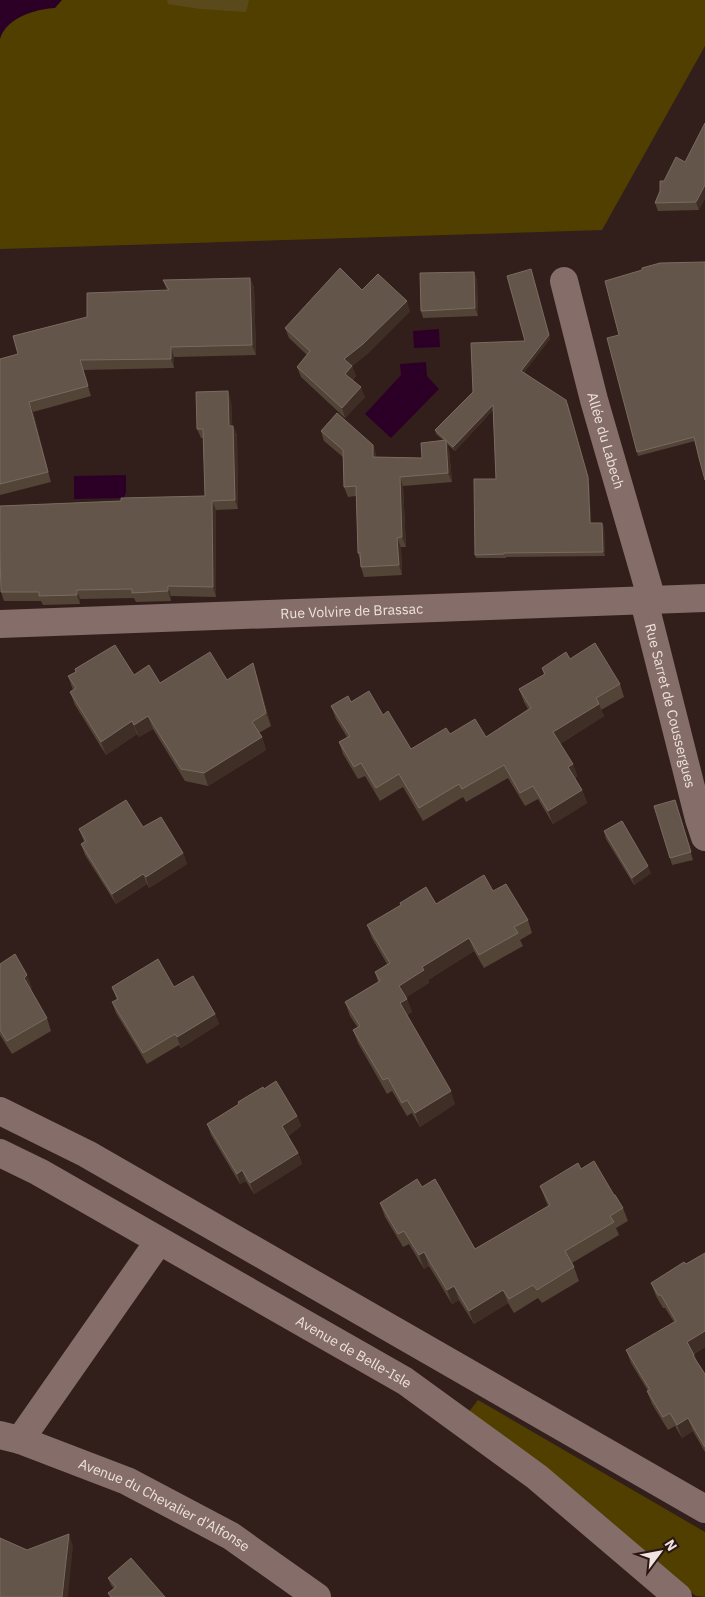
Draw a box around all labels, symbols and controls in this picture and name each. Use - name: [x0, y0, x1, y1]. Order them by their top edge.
- street label: Allée du Labech: [583, 390, 628, 491]
- street label: Rue Volvire de Brassac: [280, 599, 424, 623]
- street label: Rue Sarret de Coussergues: [641, 621, 700, 790]
- street label: Avenue de Belle-Isle: [293, 1312, 416, 1392]
- street label: Avenue du Chevalier d'Alfonse: [76, 1454, 254, 1556]
- north arrow: [635, 1527, 685, 1577]
- text: N: [661, 1536, 681, 1554]

